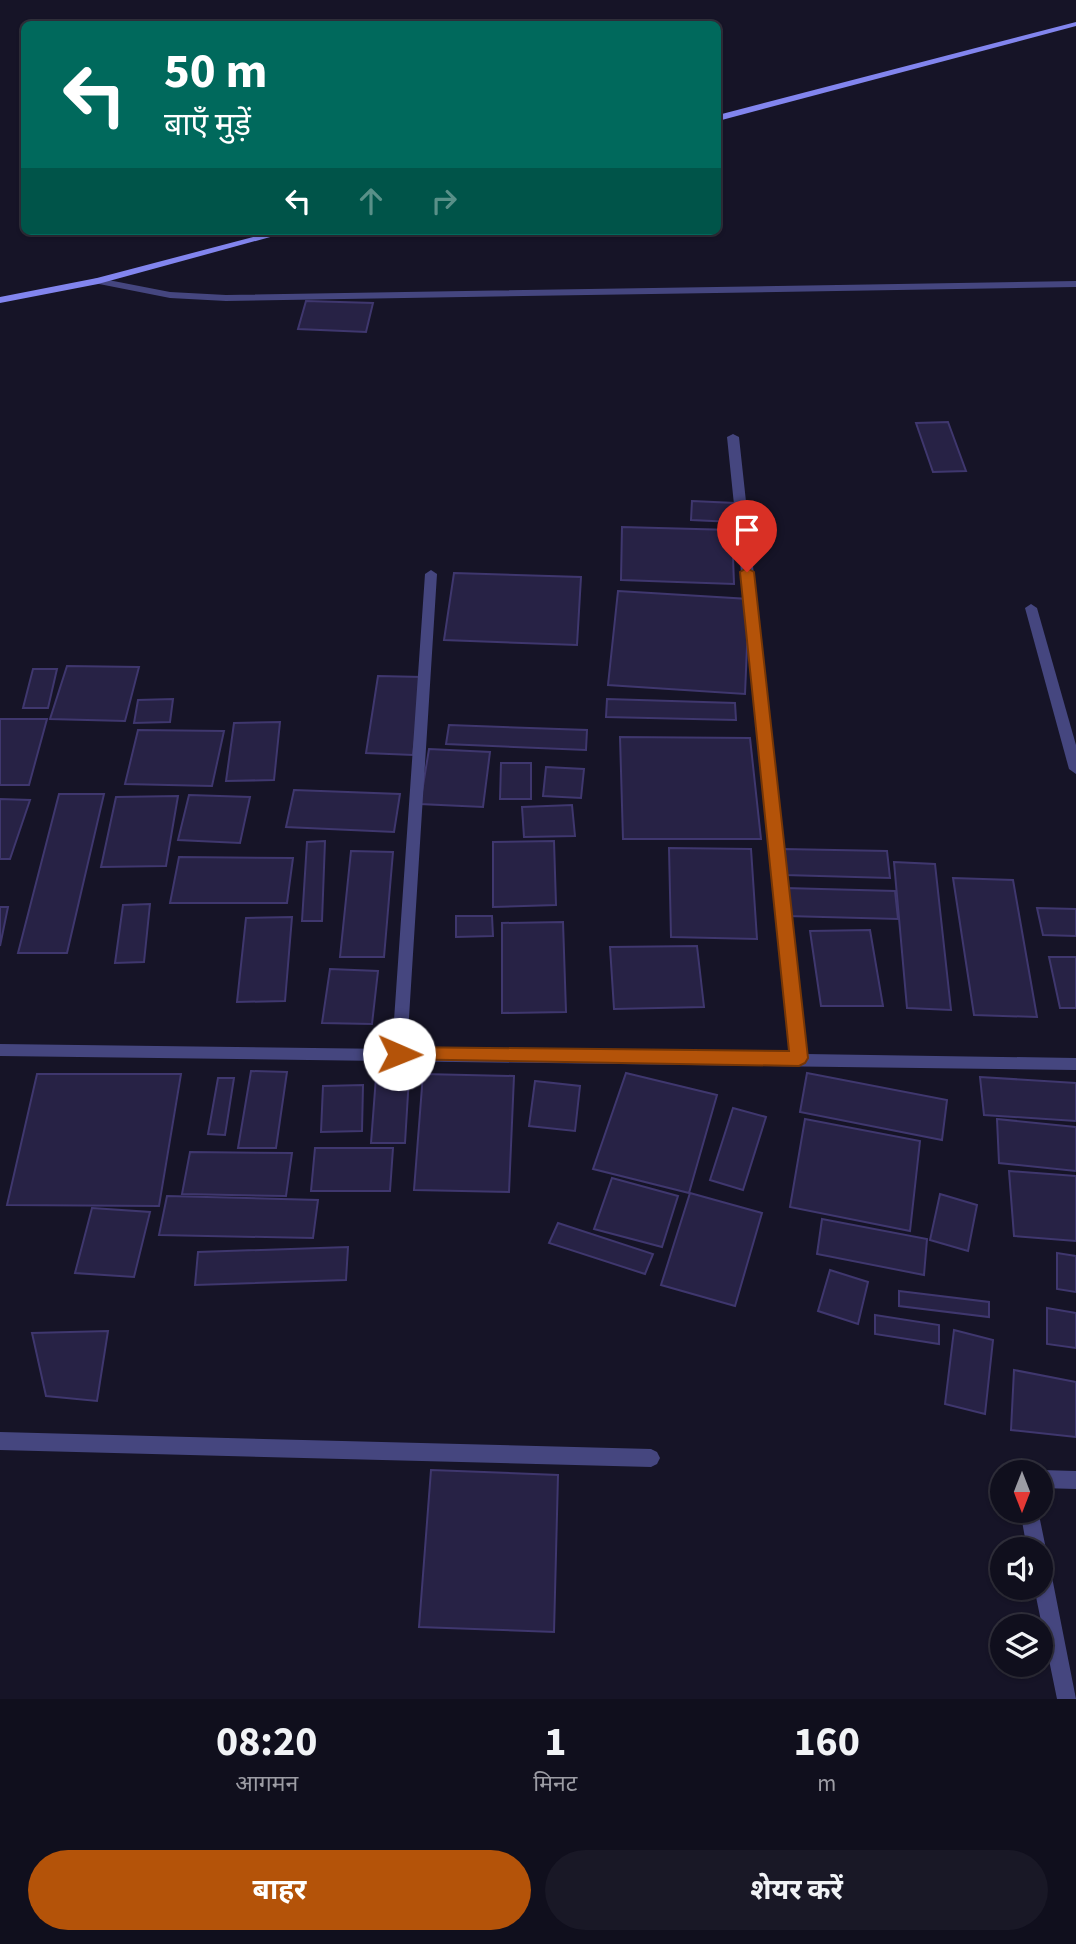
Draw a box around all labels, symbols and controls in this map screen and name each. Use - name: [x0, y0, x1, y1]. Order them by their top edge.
- text: 50 m: [164, 37, 268, 107]
- icon: left: [49, 49, 140, 140]
- text: बाएँ मुड़ें: [164, 102, 251, 148]
- icon: left: [279, 182, 317, 220]
- icon: ahead: [352, 182, 390, 220]
- icon: right: [425, 182, 463, 220]
- pin: [717, 500, 777, 572]
- icon: arrive: [728, 511, 766, 549]
- position arrow: [362, 1017, 436, 1091]
- north arrow: [990, 1460, 1054, 1522]
- map controls: [990, 1460, 1053, 1677]
- button: sound: [990, 1537, 1053, 1600]
- button: layers: [990, 1614, 1053, 1677]
- text: 08:20: [216, 1712, 317, 1772]
- text: 1: [544, 1712, 566, 1772]
- text: 160: [793, 1712, 860, 1772]
- text: आगमन: [235, 1767, 298, 1800]
- text: मिनट: [533, 1767, 577, 1800]
- text: m: [817, 1767, 836, 1800]
- button: बाहर: [28, 1850, 531, 1930]
- button: शेयर करें: [545, 1850, 1048, 1930]

